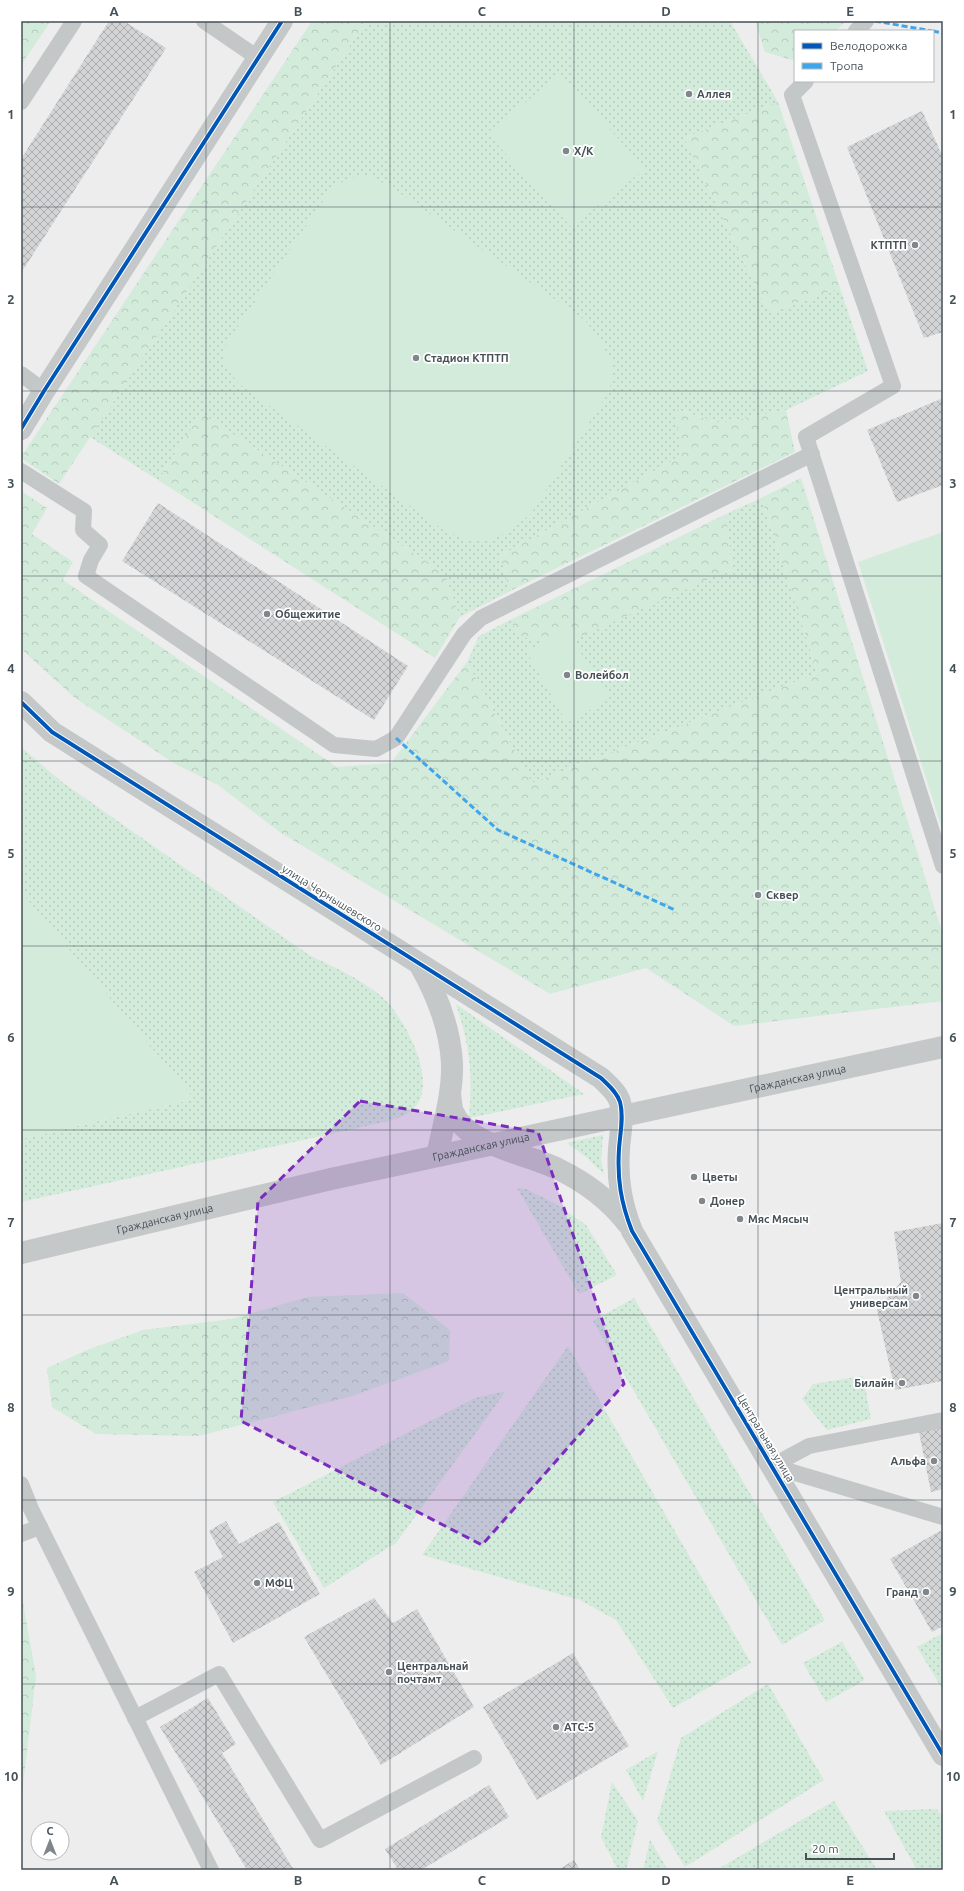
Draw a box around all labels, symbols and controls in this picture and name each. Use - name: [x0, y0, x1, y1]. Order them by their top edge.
- text: A: [109, 4, 119, 18]
- text: B: [294, 4, 303, 18]
- text: C: [478, 4, 487, 18]
- text: D: [661, 4, 671, 18]
- text: E: [846, 4, 854, 18]
- legend: [794, 30, 934, 82]
- text: Велодорожка: [830, 39, 907, 52]
- text: Тропа: [830, 59, 863, 72]
- place label: Аллея: [697, 88, 731, 100]
- marker: Аллея: [684, 89, 694, 99]
- text: 1: [7, 107, 15, 121]
- text: 1: [949, 107, 957, 121]
- place label: Х/К: [574, 145, 594, 157]
- marker: Х/К: [561, 146, 571, 156]
- place label: КТПТП: [870, 239, 907, 251]
- marker: КТПТП: [910, 240, 920, 250]
- text: 2: [7, 292, 15, 306]
- text: 2: [949, 292, 957, 306]
- place label: Стадион КТПТП: [424, 352, 509, 364]
- marker: Стадион КТПТП: [411, 353, 421, 363]
- text: 3: [7, 476, 15, 490]
- text: 3: [949, 476, 957, 490]
- place label: Общежитие: [275, 608, 341, 620]
- marker: Общежитие: [262, 609, 272, 619]
- text: 4: [7, 661, 15, 675]
- text: 4: [949, 661, 957, 675]
- place label: Волейбол: [575, 669, 629, 681]
- marker: Волейбол: [562, 670, 572, 680]
- text: 5: [7, 846, 15, 860]
- text: 5: [949, 846, 957, 860]
- street label: улица Чернышевского: [280, 862, 384, 934]
- place label: Сквер: [766, 889, 799, 901]
- marker: Сквер: [753, 890, 763, 900]
- text: 6: [7, 1030, 15, 1044]
- text: 6: [949, 1030, 957, 1044]
- street label: Гражданская улица: [748, 1062, 847, 1095]
- street label: Гражданская улица: [431, 1130, 530, 1163]
- place label: Цветы: [702, 1171, 738, 1183]
- marker: Цветы: [689, 1172, 699, 1182]
- place label: Донер: [710, 1195, 745, 1207]
- marker: Донер: [697, 1196, 707, 1206]
- street label: Гражданская улица: [116, 1201, 214, 1236]
- place label: Мяс Мясыч: [748, 1213, 809, 1225]
- marker: Мяс Мясыч: [735, 1214, 745, 1224]
- text: 7: [7, 1215, 15, 1229]
- text: 7: [949, 1215, 957, 1229]
- place label: Центральный универсам: [834, 1284, 908, 1309]
- marker: Центральный универсам: [911, 1291, 921, 1301]
- place label: Билайн: [854, 1377, 894, 1389]
- marker: Билайн: [897, 1378, 907, 1388]
- street label: Центральная улица: [735, 1392, 797, 1484]
- text: 8: [7, 1400, 15, 1414]
- text: 8: [949, 1400, 957, 1414]
- place label: Альфа: [891, 1455, 926, 1467]
- marker: Альфа: [929, 1456, 939, 1466]
- place label: МФЦ: [265, 1577, 293, 1589]
- marker: МФЦ: [252, 1578, 262, 1588]
- text: 9: [7, 1584, 15, 1598]
- text: 9: [949, 1584, 957, 1598]
- place label: Гранд: [886, 1586, 918, 1598]
- marker: Гранд: [921, 1587, 931, 1597]
- place label: Центральнай почтамт: [397, 1660, 469, 1685]
- marker: Центральнай почтамт: [384, 1667, 394, 1677]
- place label: АТС-5: [564, 1721, 594, 1733]
- marker: АТС-5: [551, 1722, 561, 1732]
- text: 10: [4, 1769, 18, 1783]
- text: 10: [946, 1769, 960, 1783]
- north arrow: [30, 1821, 70, 1861]
- text: С: [46, 1825, 54, 1837]
- scale bar: [806, 1835, 894, 1861]
- text: 20 m: [812, 1842, 839, 1855]
- text: A: [109, 1873, 119, 1887]
- text: B: [294, 1873, 303, 1887]
- text: C: [478, 1873, 487, 1887]
- text: D: [661, 1873, 671, 1887]
- text: E: [846, 1873, 854, 1887]

